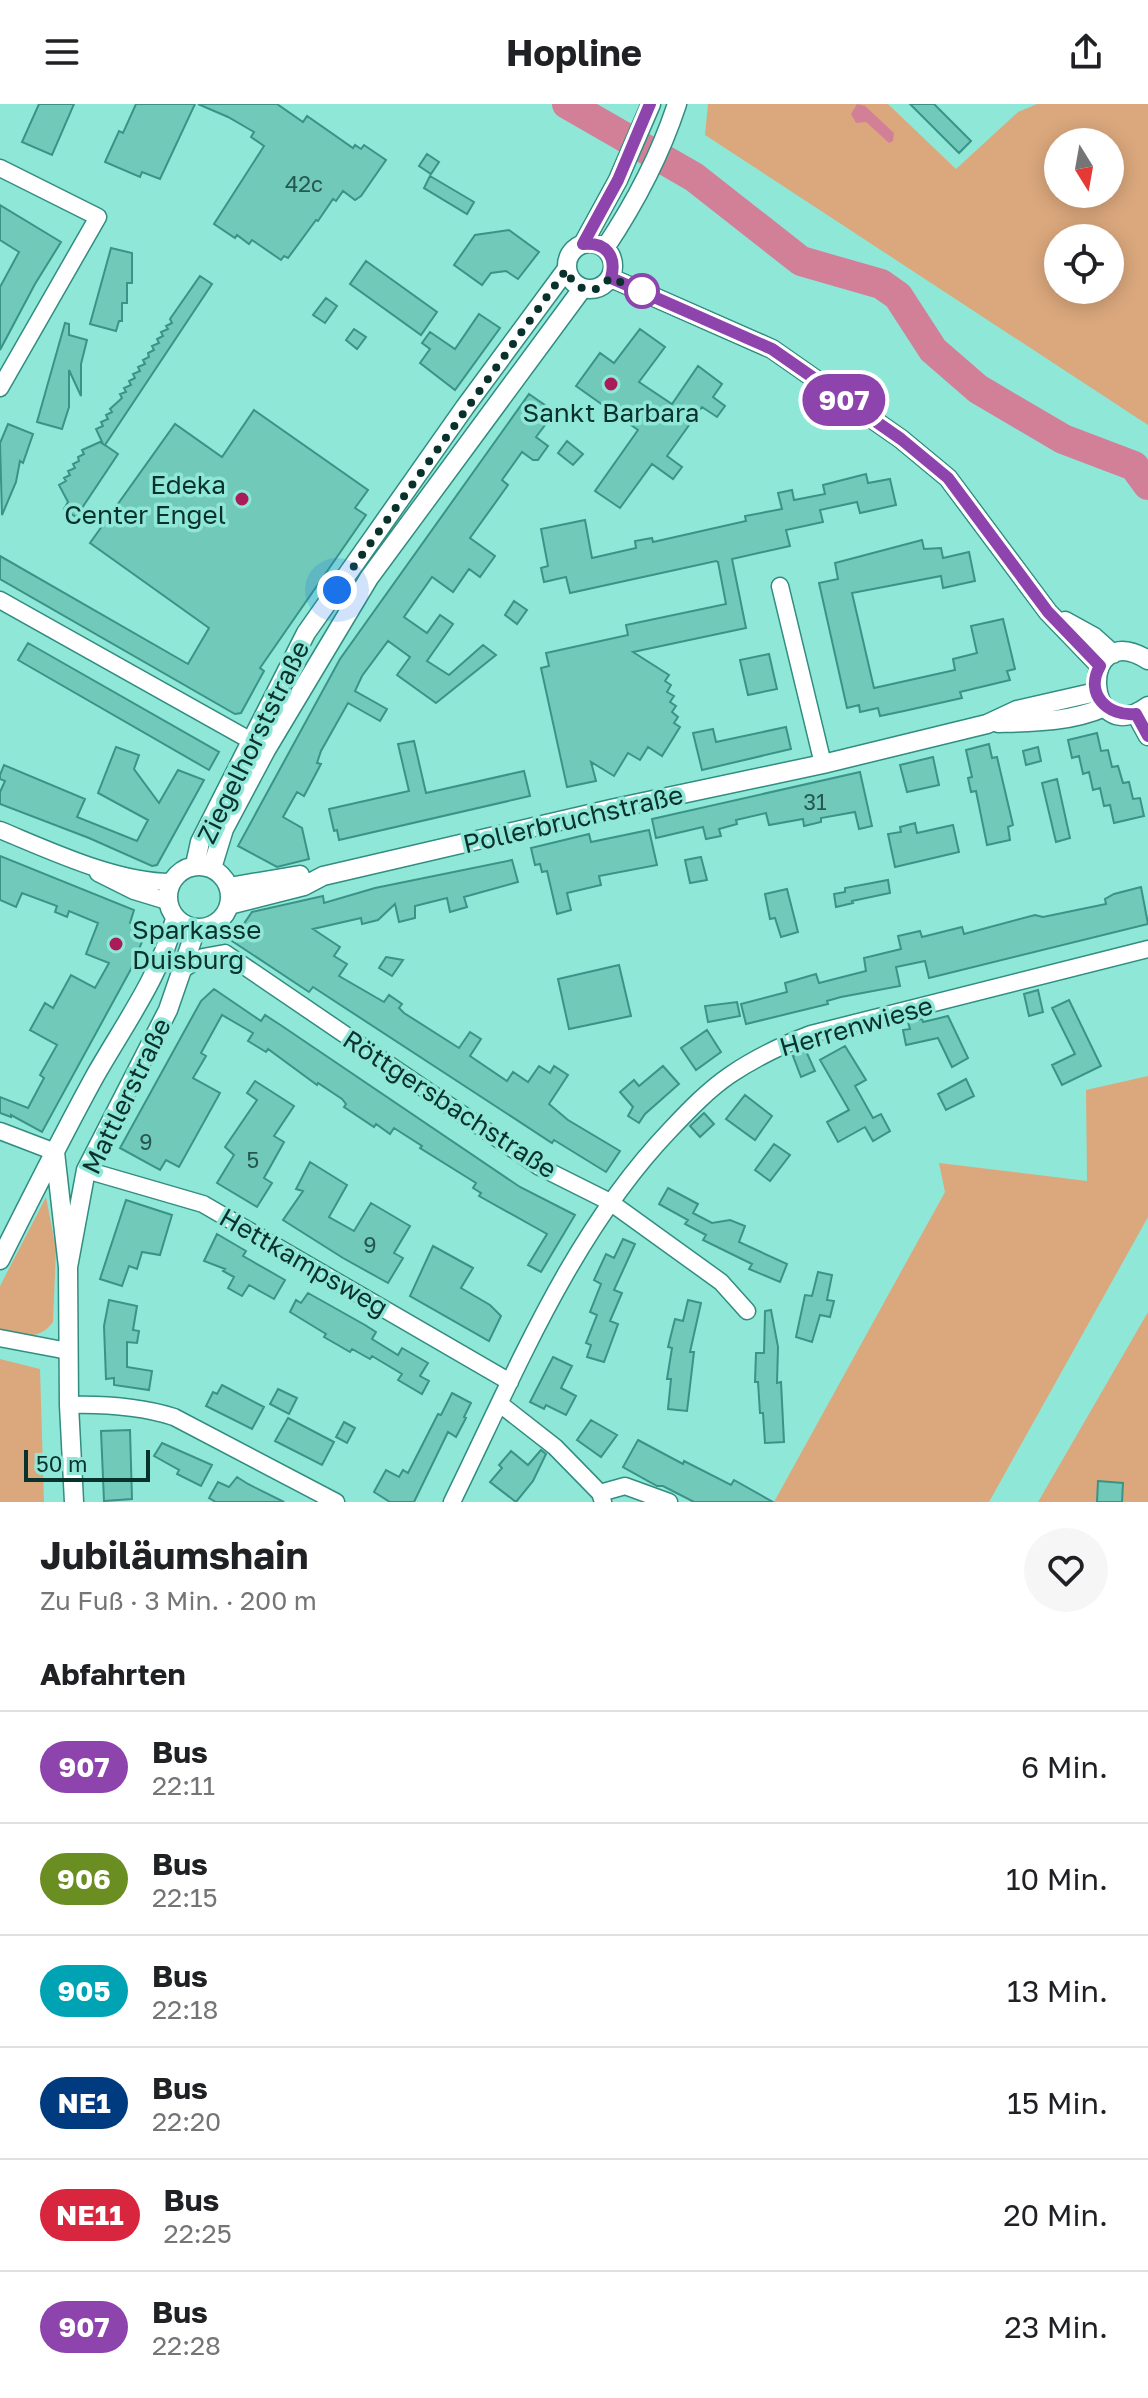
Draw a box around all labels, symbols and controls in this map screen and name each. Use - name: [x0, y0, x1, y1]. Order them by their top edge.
- icon: menu: [40, 30, 84, 74]
- icon: share: [1064, 30, 1108, 74]
- text: Hopline: [506, 31, 642, 74]
- north arrow: [1044, 128, 1124, 208]
- map controls: [1044, 128, 1124, 304]
- house number: 42c: [285, 170, 323, 197]
- button: locate: [1044, 224, 1124, 304]
- unlabelled marker: [625, 274, 659, 308]
- line badge: 907: [798, 374, 890, 426]
- marker: Sankt Barbara: [602, 375, 620, 393]
- text: 907: [818, 383, 870, 416]
- place label: Sankt Barbara: [523, 397, 699, 428]
- place label: Edeka Center Engel: [64, 469, 226, 530]
- marker: Edeka Center Engel: [233, 490, 251, 508]
- your location: [317, 570, 357, 610]
- street label: Ziegelhorststraße: [190, 636, 316, 848]
- street label: Pollerbruchstraße: [460, 779, 686, 859]
- house number: 31: [803, 788, 827, 815]
- place label: Sparkasse Duisburg: [132, 914, 261, 975]
- marker: Sparkasse Duisburg: [107, 935, 125, 953]
- street label: Herrenwiese: [776, 989, 936, 1063]
- street label: Mattlerstraße: [75, 1013, 177, 1179]
- street label: Röttgersbachstraße: [337, 1023, 563, 1185]
- house number: 9: [139, 1128, 153, 1155]
- house number: 5: [247, 1146, 259, 1173]
- street label: Hettkampsweg: [214, 1201, 394, 1323]
- house number: 9: [363, 1231, 377, 1258]
- scale bar: [24, 1446, 150, 1482]
- text: 50 m: [36, 1450, 87, 1477]
- button: heart: [1024, 1528, 1108, 1612]
- text: Jubiläumshain: [40, 1532, 308, 1577]
- text: Zu Fuß · 3 Min. · 200 m: [40, 1585, 317, 1616]
- text: Abfahrten: [40, 1656, 186, 1692]
- text: Bus: [152, 1734, 208, 1770]
- text: 6 Min.: [1021, 1749, 1108, 1785]
- text: 907: [58, 1750, 110, 1783]
- text: 22:11: [152, 1770, 215, 1801]
- text: Bus: [152, 1846, 208, 1882]
- text: 10 Min.: [1006, 1861, 1108, 1897]
- text: 906: [57, 1862, 111, 1895]
- text: 22:15: [152, 1882, 218, 1913]
- text: Bus: [152, 1958, 208, 1994]
- text: 13 Min.: [1007, 1973, 1108, 2009]
- text: 905: [57, 1974, 111, 2007]
- text: 22:18: [152, 1994, 218, 2025]
- text: Bus: [152, 2070, 208, 2106]
- text: 15 Min.: [1007, 2085, 1108, 2121]
- text: NE1: [57, 2086, 111, 2119]
- text: 22:20: [152, 2106, 221, 2137]
- text: Bus: [164, 2182, 219, 2218]
- text: 20 Min.: [1003, 2197, 1108, 2233]
- text: NE11: [56, 2198, 124, 2231]
- text: 22:25: [164, 2218, 232, 2249]
- text: Bus: [152, 2294, 208, 2330]
- text: 23 Min.: [1004, 2309, 1108, 2345]
- text: 907: [58, 2310, 110, 2343]
- text: 22:28: [152, 2330, 221, 2361]

